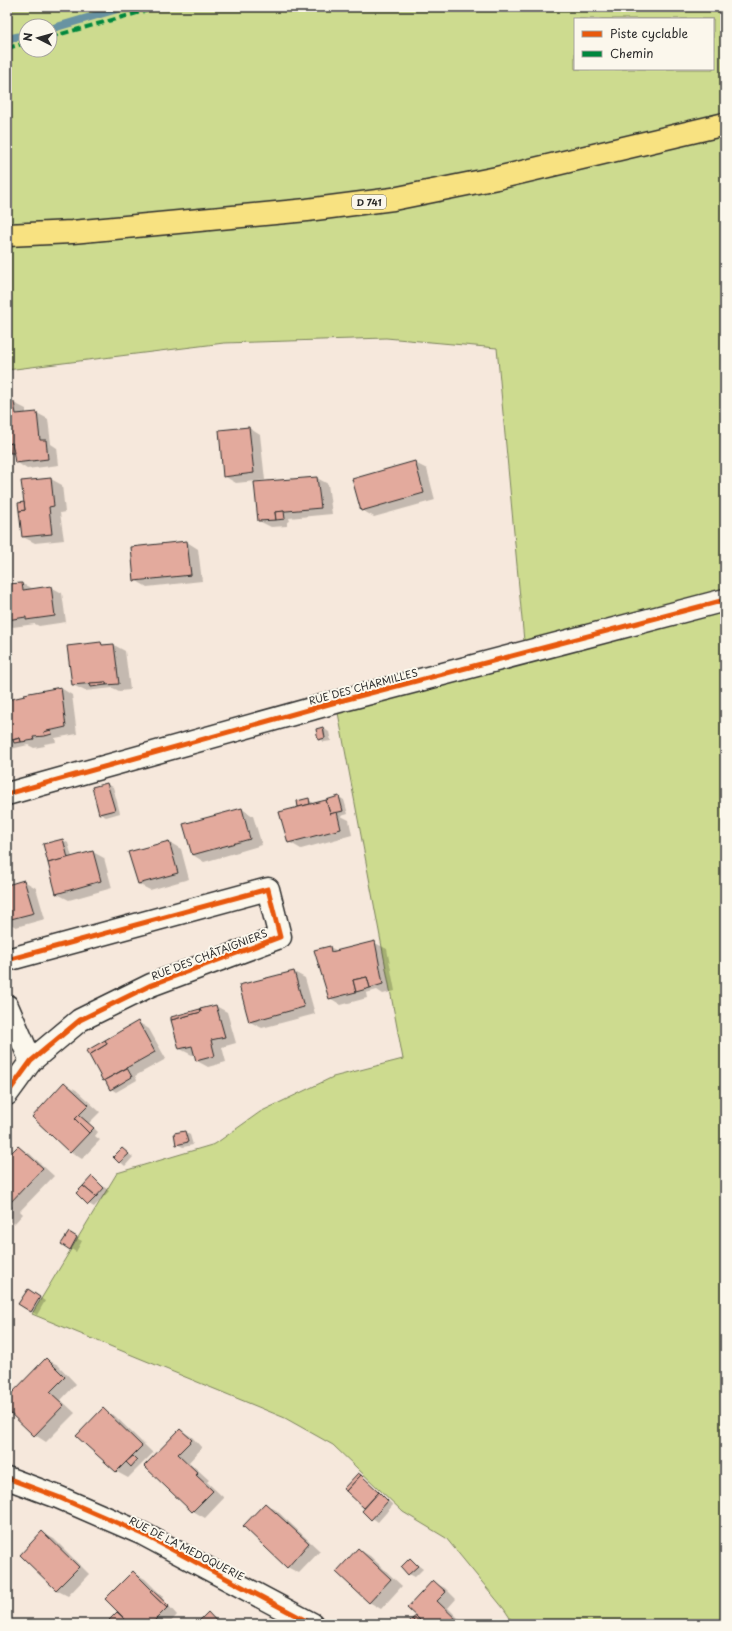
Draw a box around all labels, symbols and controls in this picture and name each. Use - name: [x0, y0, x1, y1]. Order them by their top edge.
- north arrow: [18, 18, 58, 58]
- legend: [574, 18, 714, 70]
- text: Piste cyclable: [610, 24, 688, 42]
- text: N: [19, 31, 36, 42]
- text: Chemin: [610, 44, 654, 62]
- road number: D 741: [352, 195, 386, 209]
- street label: RUE DES CHARMILLES: [307, 664, 419, 708]
- street label: RUE DES CHÂTAIGNIERS: [149, 925, 269, 983]
- street label: RUE DE LA MEDOQUERIE: [127, 1512, 247, 1584]

